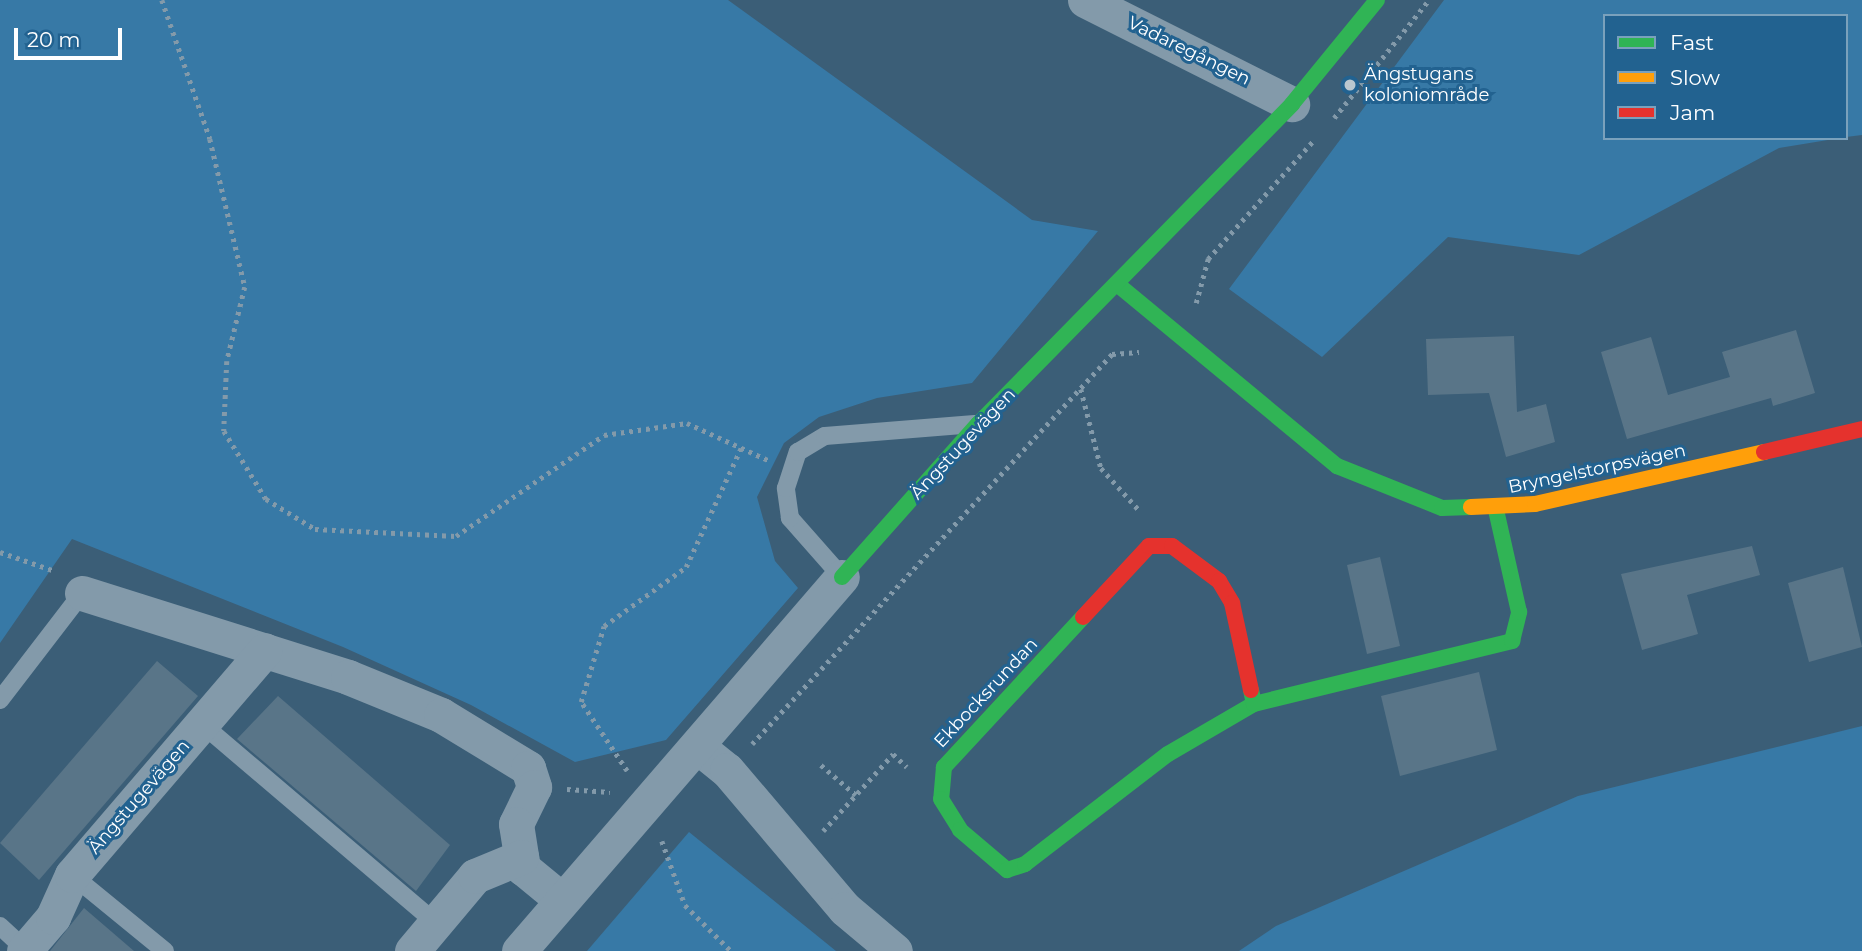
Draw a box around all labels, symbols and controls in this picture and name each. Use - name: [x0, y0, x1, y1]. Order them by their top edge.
- street label: Vadaregången: [1124, 12, 1254, 90]
- scale bar: [18, 14, 126, 58]
- legend: [1603, 14, 1848, 140]
- text: 20 m: [27, 27, 81, 52]
- text: Fast: [1670, 30, 1714, 55]
- place label: Ängstugans koloniområde: [1364, 64, 1489, 106]
- text: Slow: [1670, 65, 1720, 90]
- marker: Ängstugans koloniområde: [1342, 77, 1358, 93]
- text: Jam: [1670, 100, 1715, 125]
- street label: Ängstugevägen: [906, 384, 1020, 504]
- street label: Bryngelstorpsvägen: [1506, 440, 1688, 498]
- street label: Ekbocksrundan: [930, 634, 1042, 752]
- street label: Ängstugevägen: [84, 736, 194, 858]

